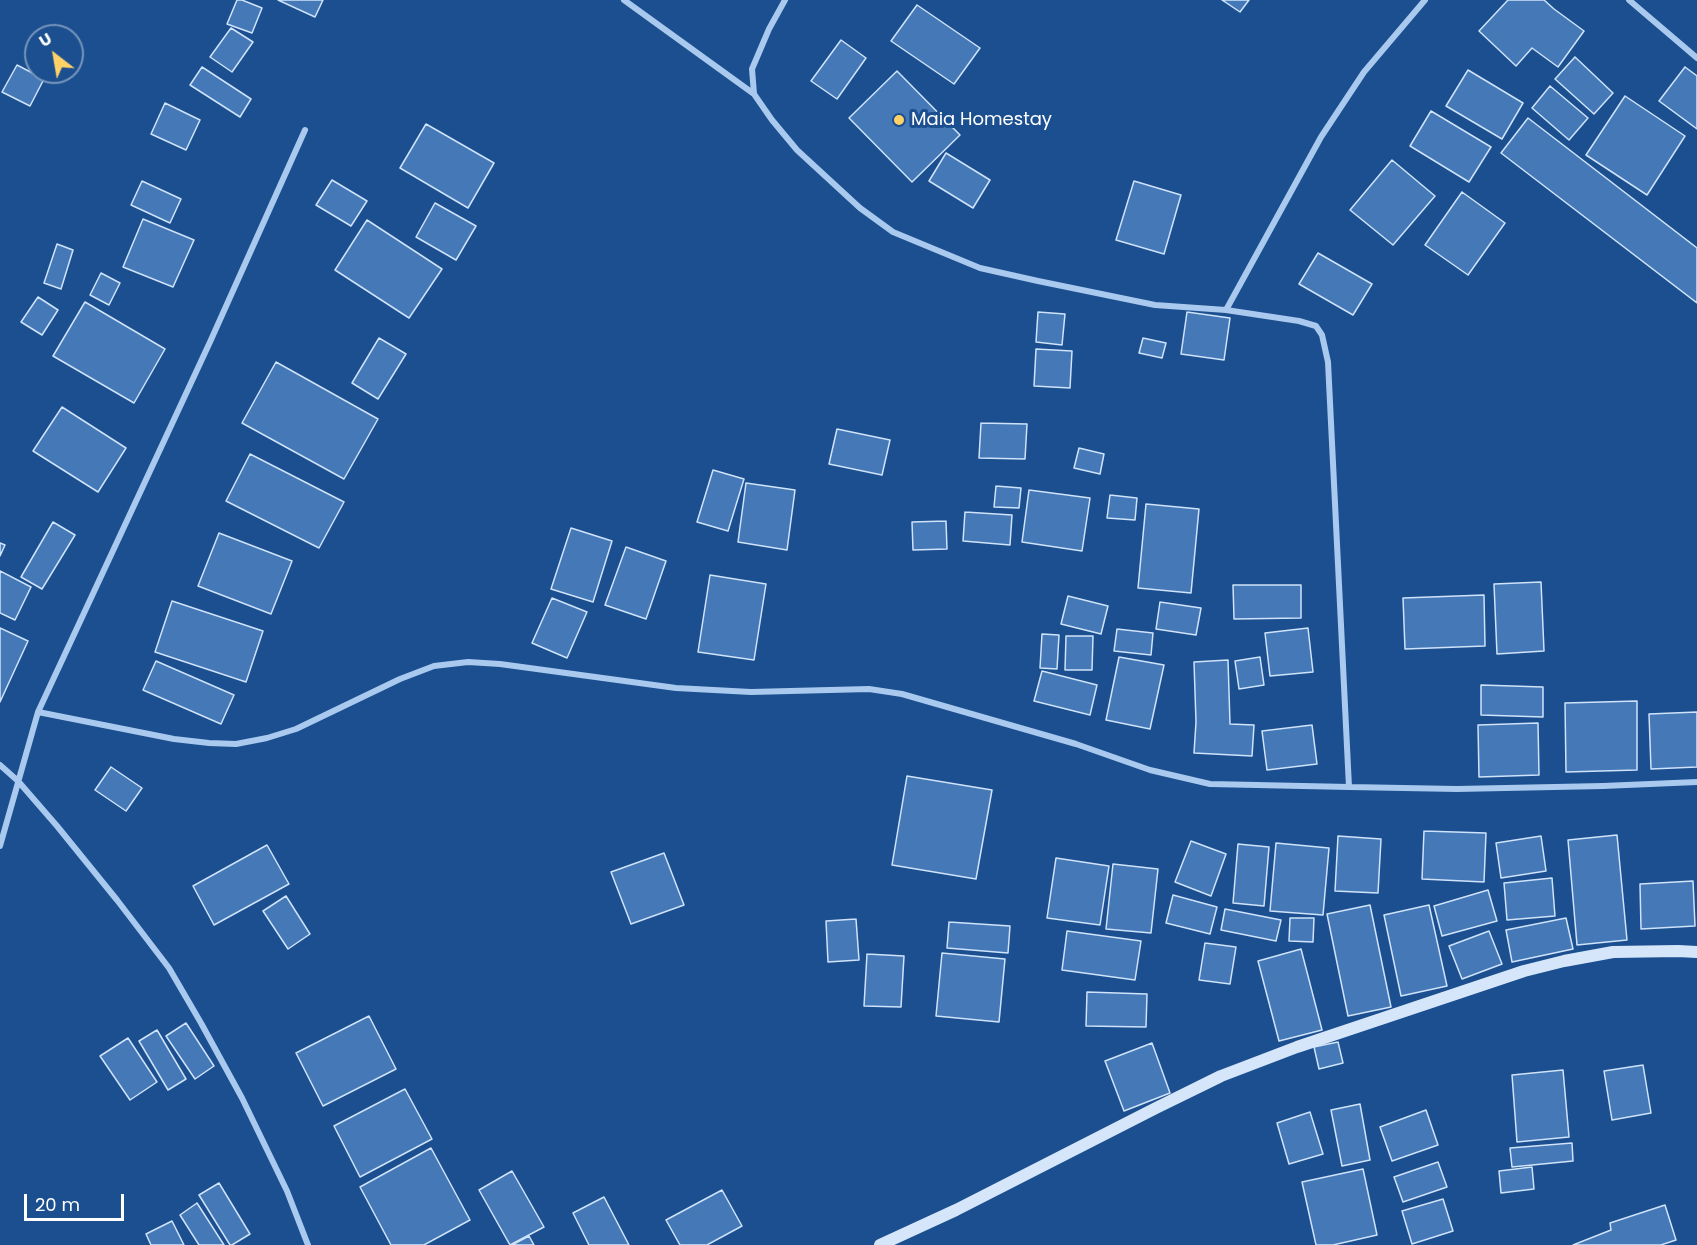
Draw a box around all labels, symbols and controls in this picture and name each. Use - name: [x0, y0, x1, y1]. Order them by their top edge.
- north arrow: [24, 24, 84, 84]
- text: U: [35, 27, 56, 53]
- place label: Maia Homestay: [911, 109, 1052, 131]
- marker: Maia Homestay: [892, 113, 906, 127]
- scale bar: [27, 1182, 128, 1220]
- text: 20 m: [35, 1192, 80, 1217]

